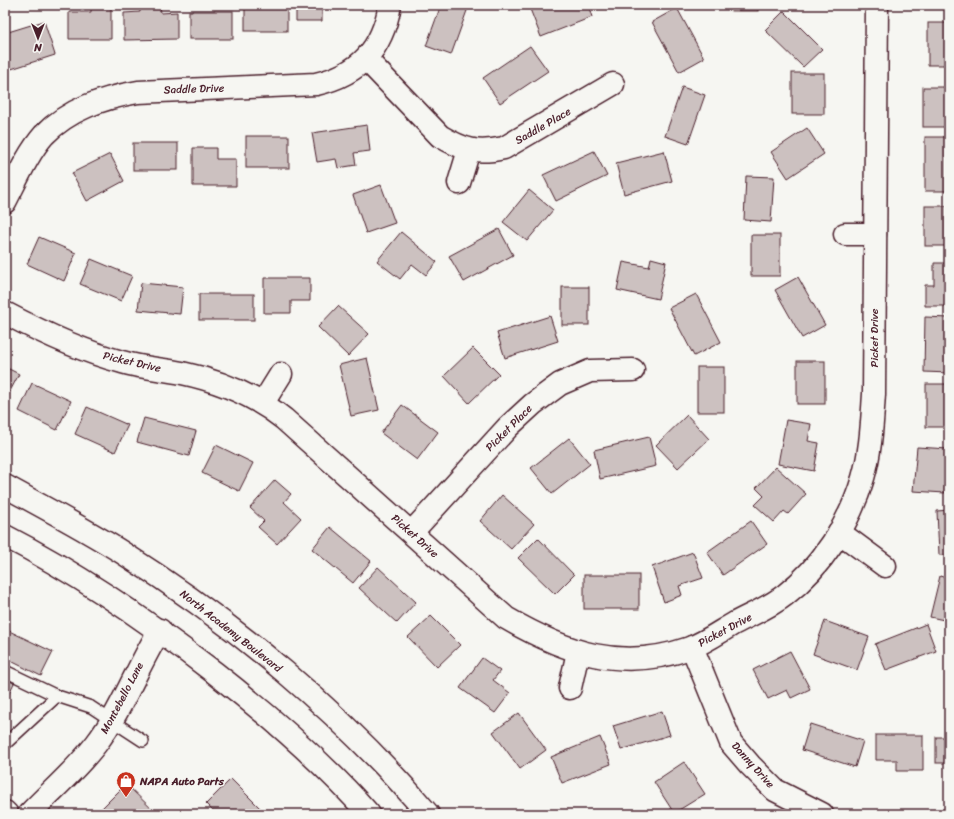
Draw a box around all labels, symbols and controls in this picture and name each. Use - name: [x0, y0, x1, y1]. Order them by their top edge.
- north arrow: [18, 18, 58, 58]
- text: N: [34, 38, 43, 57]
- street label: Saddle Drive: [163, 78, 225, 100]
- street label: Saddle Place: [511, 102, 575, 150]
- street label: Picket Drive: [865, 308, 884, 367]
- street label: Picket Drive: [101, 346, 163, 378]
- street label: Picket Place: [481, 400, 537, 456]
- street label: Picket Drive: [387, 509, 443, 563]
- street label: North Academy Boulevard: [176, 585, 287, 678]
- street label: Picket Drive: [695, 608, 756, 652]
- street label: Montebello Lane: [95, 658, 149, 737]
- street label: Danny Drive: [727, 737, 779, 793]
- shop icon: NAPA Auto Parts: [115, 770, 137, 798]
- place label: NAPA Auto Parts: [139, 772, 225, 791]

